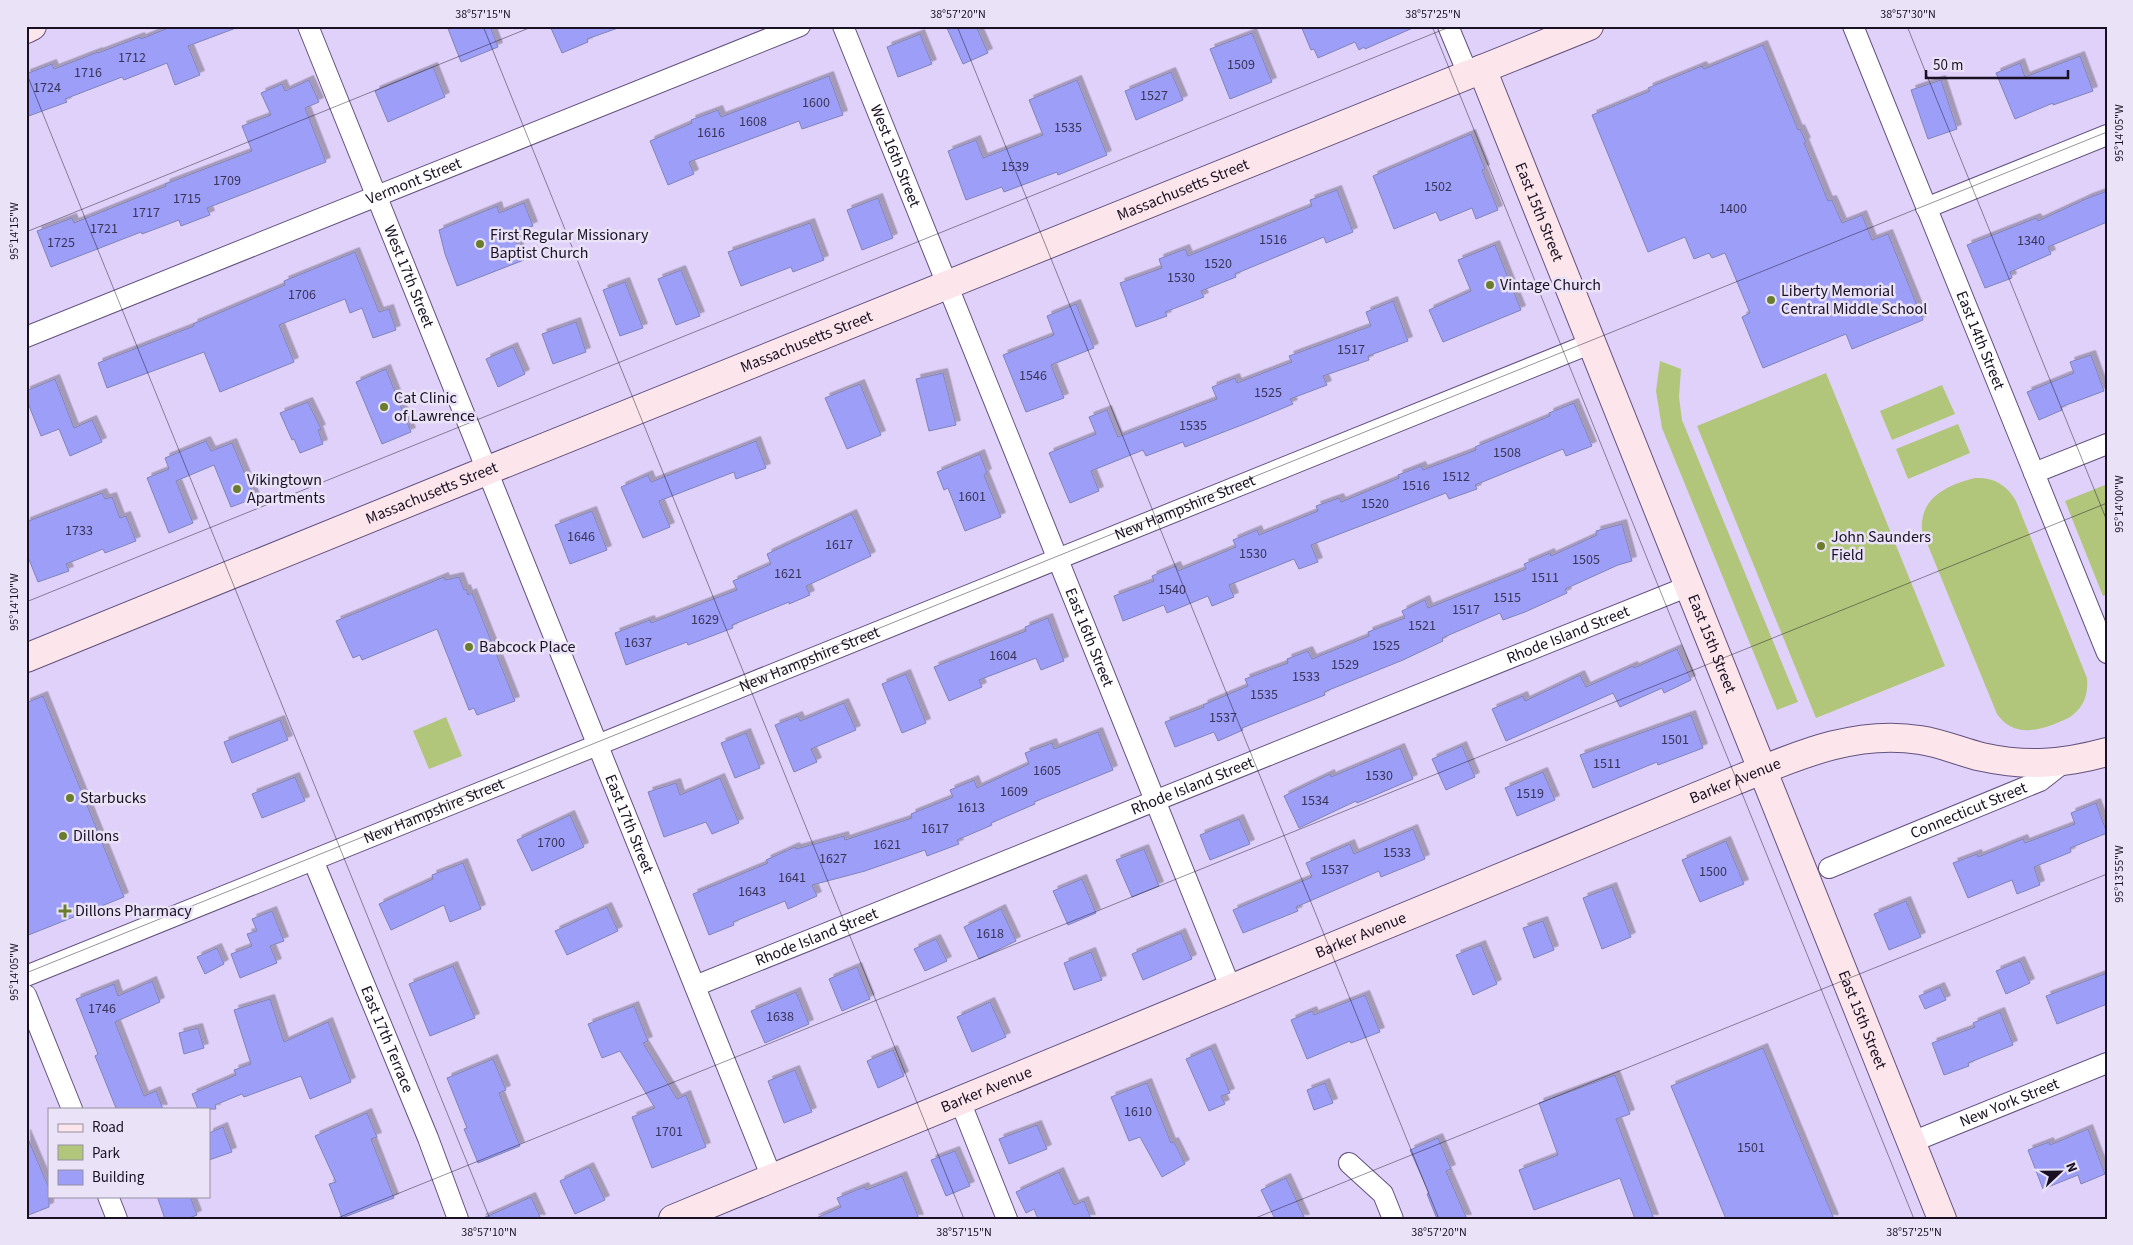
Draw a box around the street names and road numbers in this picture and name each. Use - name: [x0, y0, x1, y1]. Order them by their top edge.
- street label: West 16th Street: [865, 101, 926, 211]
- street label: Vermont Street: [363, 152, 465, 210]
- street label: Massachusetts Street: [1113, 153, 1253, 226]
- street label: East 15th Street: [1509, 159, 1569, 265]
- street label: West 17th Street: [378, 222, 440, 332]
- street label: East 14th Street: [1950, 287, 2010, 393]
- street label: Massachusetts Street: [737, 305, 876, 378]
- street label: Massachusetts Street: [362, 456, 502, 530]
- street label: New Hampshire Street: [1111, 469, 1259, 546]
- street label: East 16th Street: [1059, 584, 1119, 691]
- street label: East 15th Street: [1682, 591, 1742, 697]
- street label: Rhode Island Street: [1503, 600, 1633, 669]
- street label: New Hampshire Street: [736, 621, 884, 698]
- street label: Rhode Island Street: [1128, 751, 1257, 820]
- street label: Barker Avenue: [1686, 752, 1784, 809]
- street label: East 17th Street: [600, 771, 659, 877]
- street label: New Hampshire Street: [360, 773, 508, 849]
- street label: Connecticut Street: [1907, 776, 2031, 844]
- street label: Rhode Island Street: [752, 902, 882, 972]
- street label: Barker Avenue: [1312, 907, 1410, 964]
- street label: East 15th Street: [1833, 967, 1892, 1073]
- street label: East 17th Terrace: [355, 982, 419, 1096]
- street label: Barker Avenue: [937, 1061, 1035, 1118]
- street label: New York Street: [1956, 1072, 2063, 1133]

